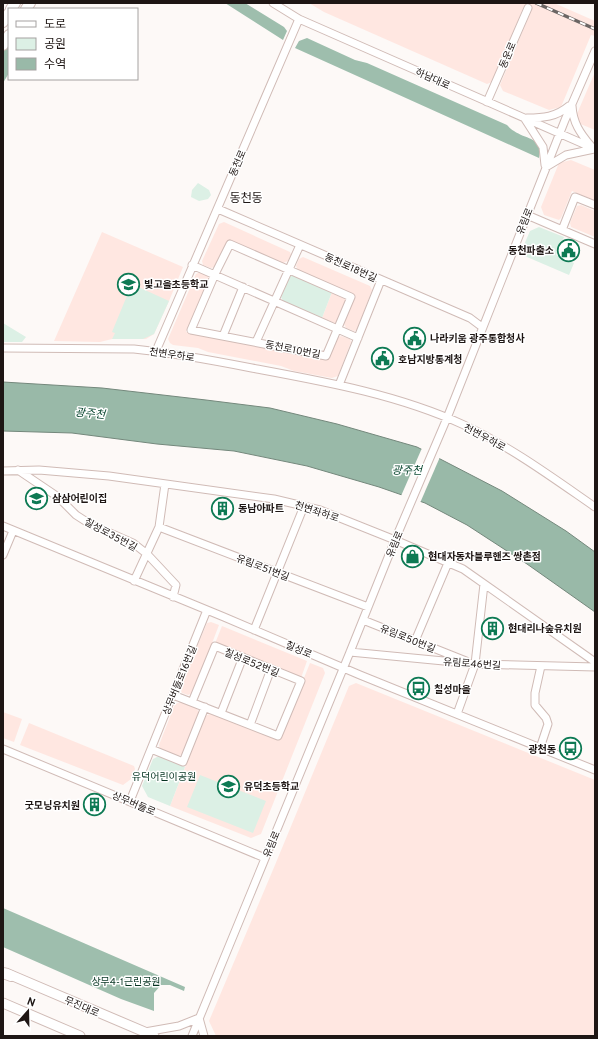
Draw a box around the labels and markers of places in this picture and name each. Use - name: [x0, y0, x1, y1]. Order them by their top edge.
- public building icon: 동천파출소: [556, 237, 582, 263]
- place label: 동천파출소: [508, 244, 554, 258]
- school or university icon: 빛고을초등학교: [115, 271, 141, 297]
- place label: 빛고을초등학교: [144, 278, 208, 292]
- public building icon: 나라키움 광주통합청사: [402, 325, 428, 351]
- place label: 나라키움 광주통합청사: [430, 332, 525, 346]
- public building icon: 호남지방통계청: [370, 346, 396, 372]
- place label: 호남지방통계청: [398, 354, 462, 367]
- school or university icon: 삼삼어린이집: [23, 485, 49, 511]
- place label: 삼삼어린이집: [52, 493, 107, 506]
- building icon: 동남아파트: [209, 495, 235, 521]
- place label: 동남아파트: [238, 503, 284, 516]
- shop icon: 현대자동차블루핸즈 쌍촌점: [400, 543, 426, 569]
- place label: 현대자동차블루핸즈 쌍촌점: [428, 550, 541, 564]
- building icon: 현대리나숲유치원: [479, 615, 505, 641]
- place label: 현대리나숲유치원: [508, 622, 582, 636]
- bus stop icon: 칠성마을: [405, 676, 431, 702]
- place label: 칠성마을: [434, 683, 471, 697]
- bus stop icon: 광천동: [558, 736, 584, 762]
- place label: 광천동: [528, 743, 556, 757]
- school or university icon: 유덕초등학교: [215, 773, 241, 799]
- place label: 유덕초등학교: [244, 780, 299, 794]
- building icon: 굿모닝유치원: [82, 792, 108, 818]
- place label: 굿모닝유치원: [25, 800, 80, 813]

